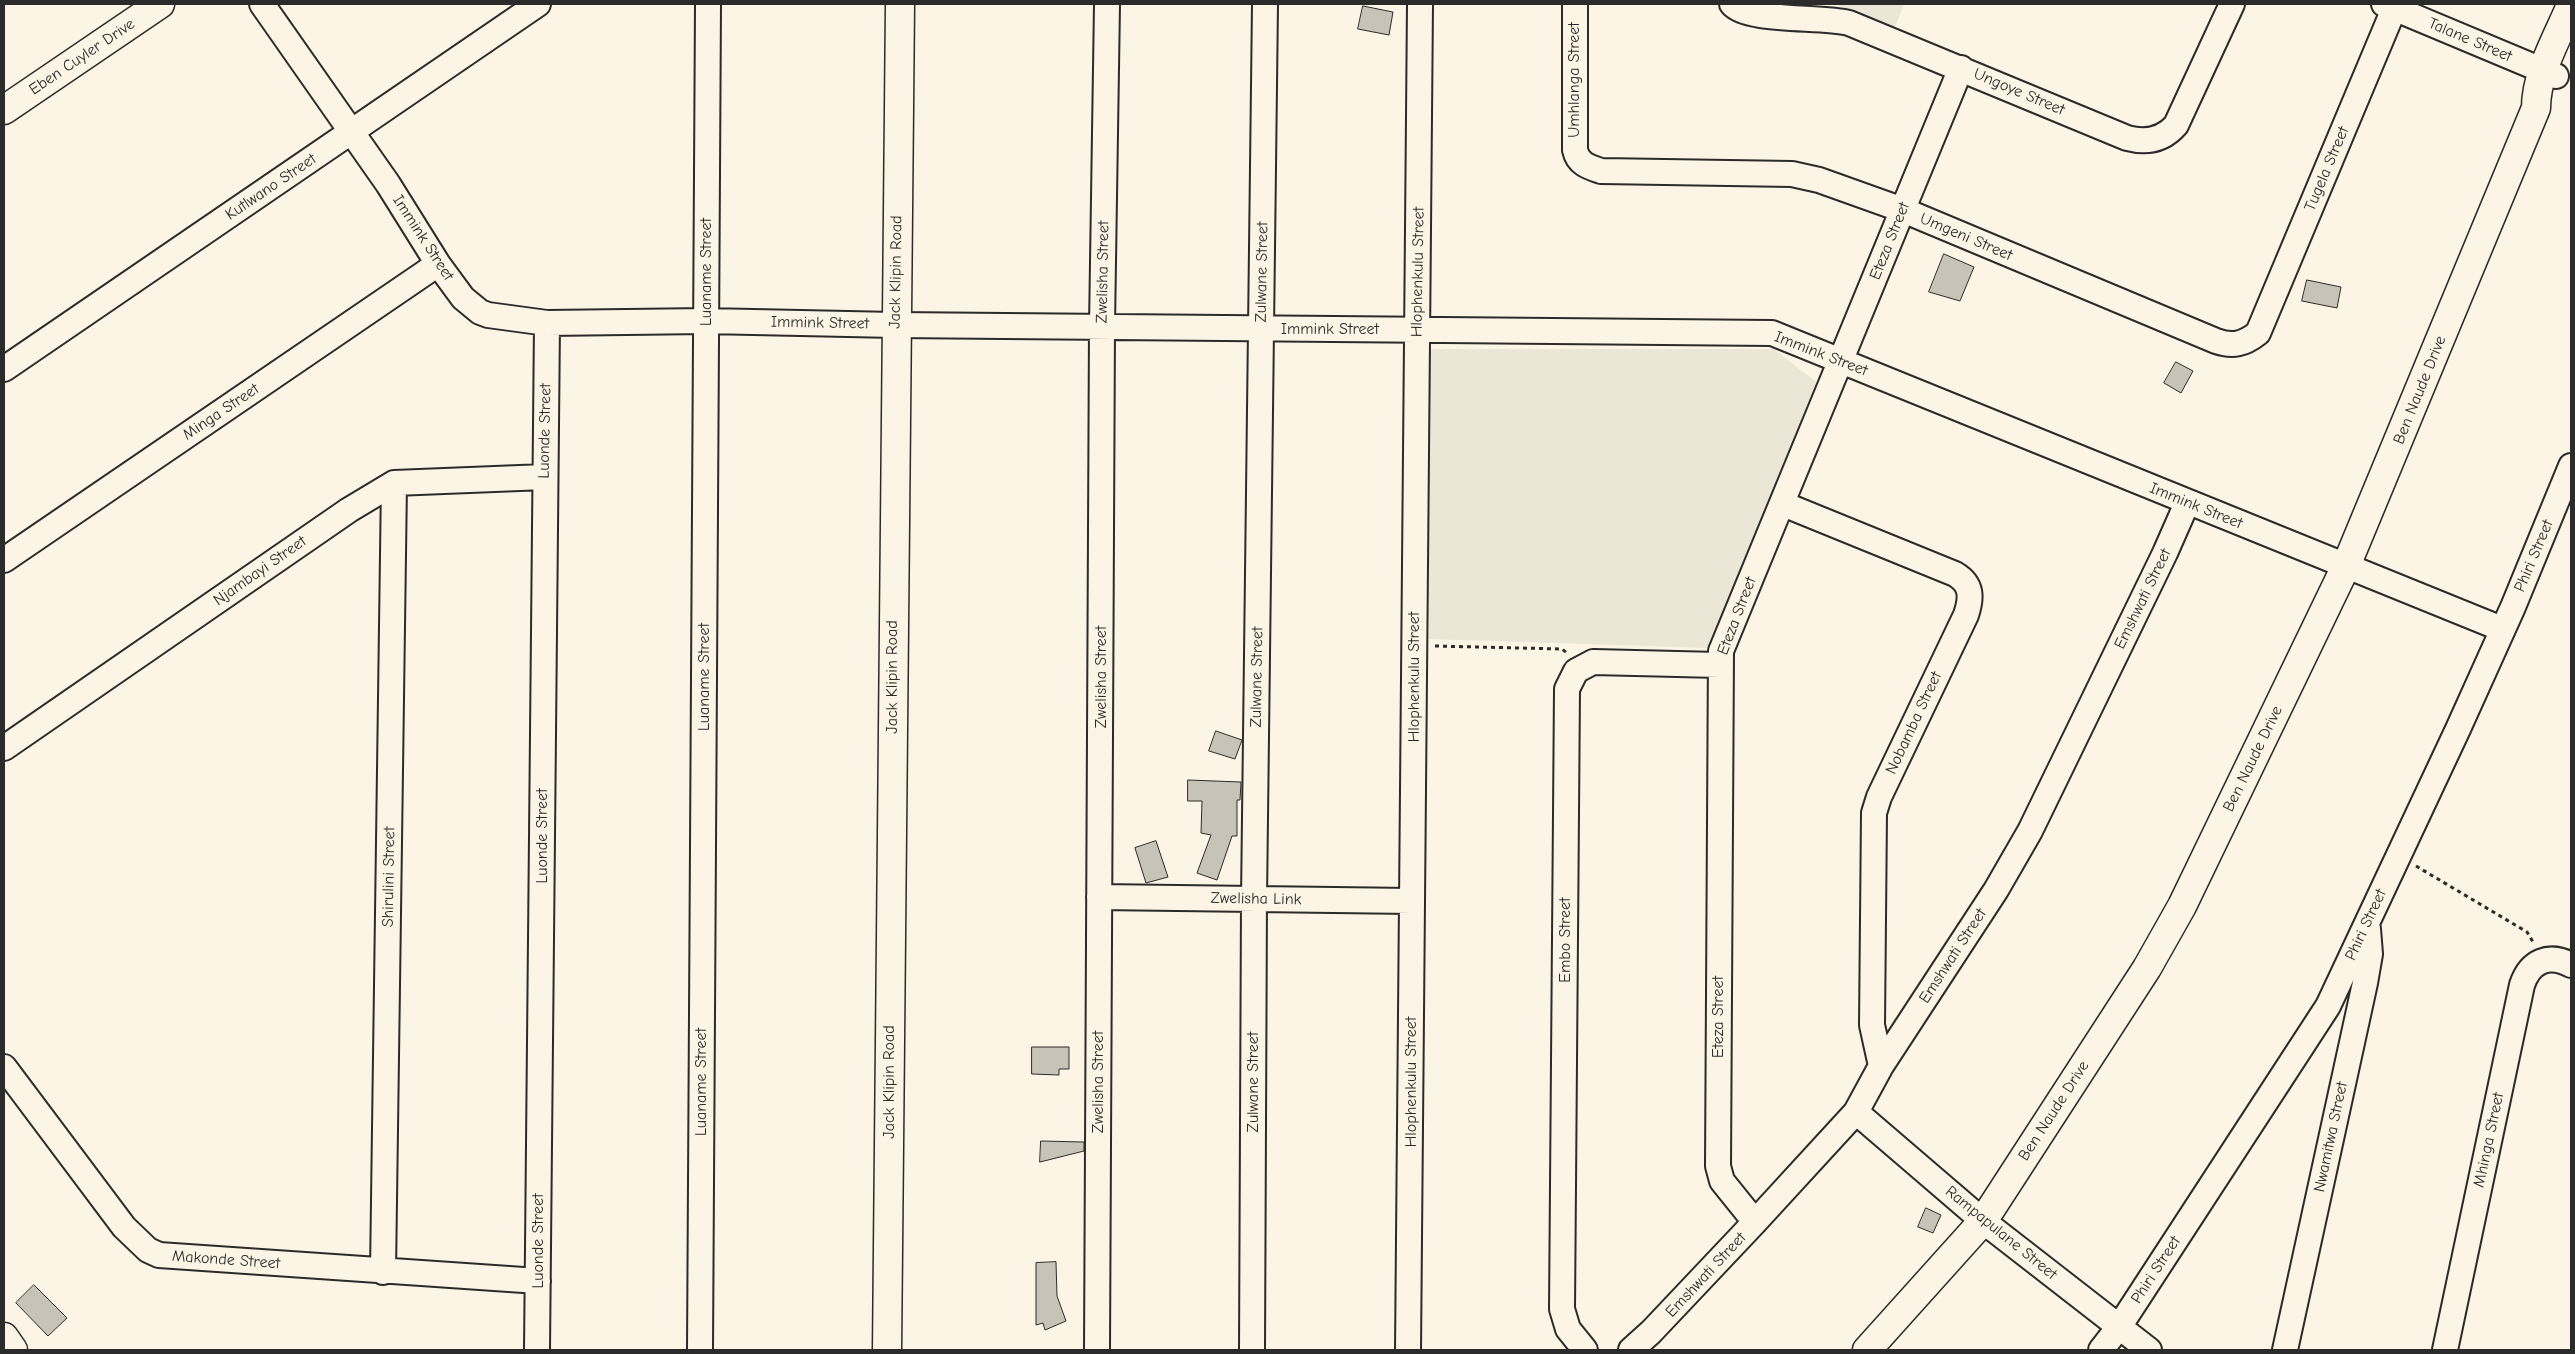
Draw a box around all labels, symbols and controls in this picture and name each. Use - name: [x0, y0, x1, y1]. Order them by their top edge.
- street label: Talane Street: [2425, 14, 2515, 66]
- street label: Eben Cuyler Drive: [26, 15, 138, 99]
- street label: Umhlanga Street: [1564, 22, 1584, 138]
- street label: Ungoye Street: [1971, 64, 2067, 120]
- street label: Tugela Street: [2301, 124, 2353, 214]
- street label: Kutlwano Street: [222, 150, 320, 224]
- street label: Immink Street: [388, 192, 458, 284]
- street label: Eteza Street: [1866, 199, 1914, 283]
- street label: Hlophenkulu Street: [1407, 207, 1429, 337]
- street label: Umgeni Street: [1917, 209, 2015, 265]
- street label: Jack Klipin Road: [885, 215, 907, 329]
- street label: Luaname Street: [696, 218, 716, 326]
- street label: Zwelisha Street: [1093, 221, 1113, 323]
- street label: Zulwane Street: [1252, 221, 1272, 323]
- street label: Immink Street: [771, 313, 869, 333]
- street label: Immink Street: [1281, 319, 1379, 339]
- street label: Immink Street: [1772, 327, 1870, 381]
- street label: Ben Naude Drive: [2389, 333, 2451, 447]
- street label: Minga Street: [179, 379, 263, 445]
- street label: Luonde Street: [535, 383, 555, 479]
- street label: Immink Street: [2147, 479, 2245, 533]
- street label: Phiri Street: [2510, 517, 2558, 595]
- street label: Njambayi Street: [210, 532, 310, 610]
- street label: Emshwati Street: [2110, 546, 2176, 652]
- street label: Eteza Street: [1713, 574, 1761, 658]
- street label: Hlophenkulu Street: [1404, 612, 1424, 742]
- street label: Jack Klipin Road: [882, 620, 902, 734]
- street label: Luaname Street: [694, 623, 714, 731]
- street label: Zwelisha Street: [1091, 626, 1111, 728]
- street label: Zulwane Street: [1247, 626, 1267, 728]
- street label: Nobamba Street: [1882, 669, 1946, 777]
- street label: Ben Naude Drive: [2219, 703, 2287, 815]
- street label: Luonde Street: [532, 788, 552, 884]
- street label: Shirulini Street: [379, 827, 399, 927]
- street label: Phiri Street: [2341, 886, 2391, 964]
- street label: Zwelisha Link: [1210, 889, 1302, 909]
- street label: Embo Street: [1555, 897, 1575, 983]
- street label: Emshwati Street: [1915, 905, 1991, 1007]
- street label: Eteza Street: [1708, 976, 1728, 1058]
- street label: Hlophenkulu Street: [1401, 1017, 1421, 1147]
- street label: Jack Klipin Road: [879, 1025, 899, 1139]
- street label: Luaname Street: [691, 1028, 711, 1136]
- street label: Zwelisha Street: [1088, 1031, 1108, 1133]
- street label: Zulwane Street: [1243, 1032, 1263, 1132]
- street label: Ben Naude Drive: [2015, 1057, 2093, 1165]
- street label: Nwamitwa Street: [2310, 1080, 2352, 1194]
- street label: Mhinga Street: [2470, 1091, 2508, 1189]
- street label: Rampapulane Street: [1941, 1182, 2061, 1284]
- street label: Luonde Street: [528, 1193, 548, 1289]
- street label: Emshwati Street: [1662, 1228, 1750, 1322]
- street label: Phiri Street: [2127, 1233, 2185, 1307]
- street label: Makonde Street: [171, 1247, 281, 1273]

